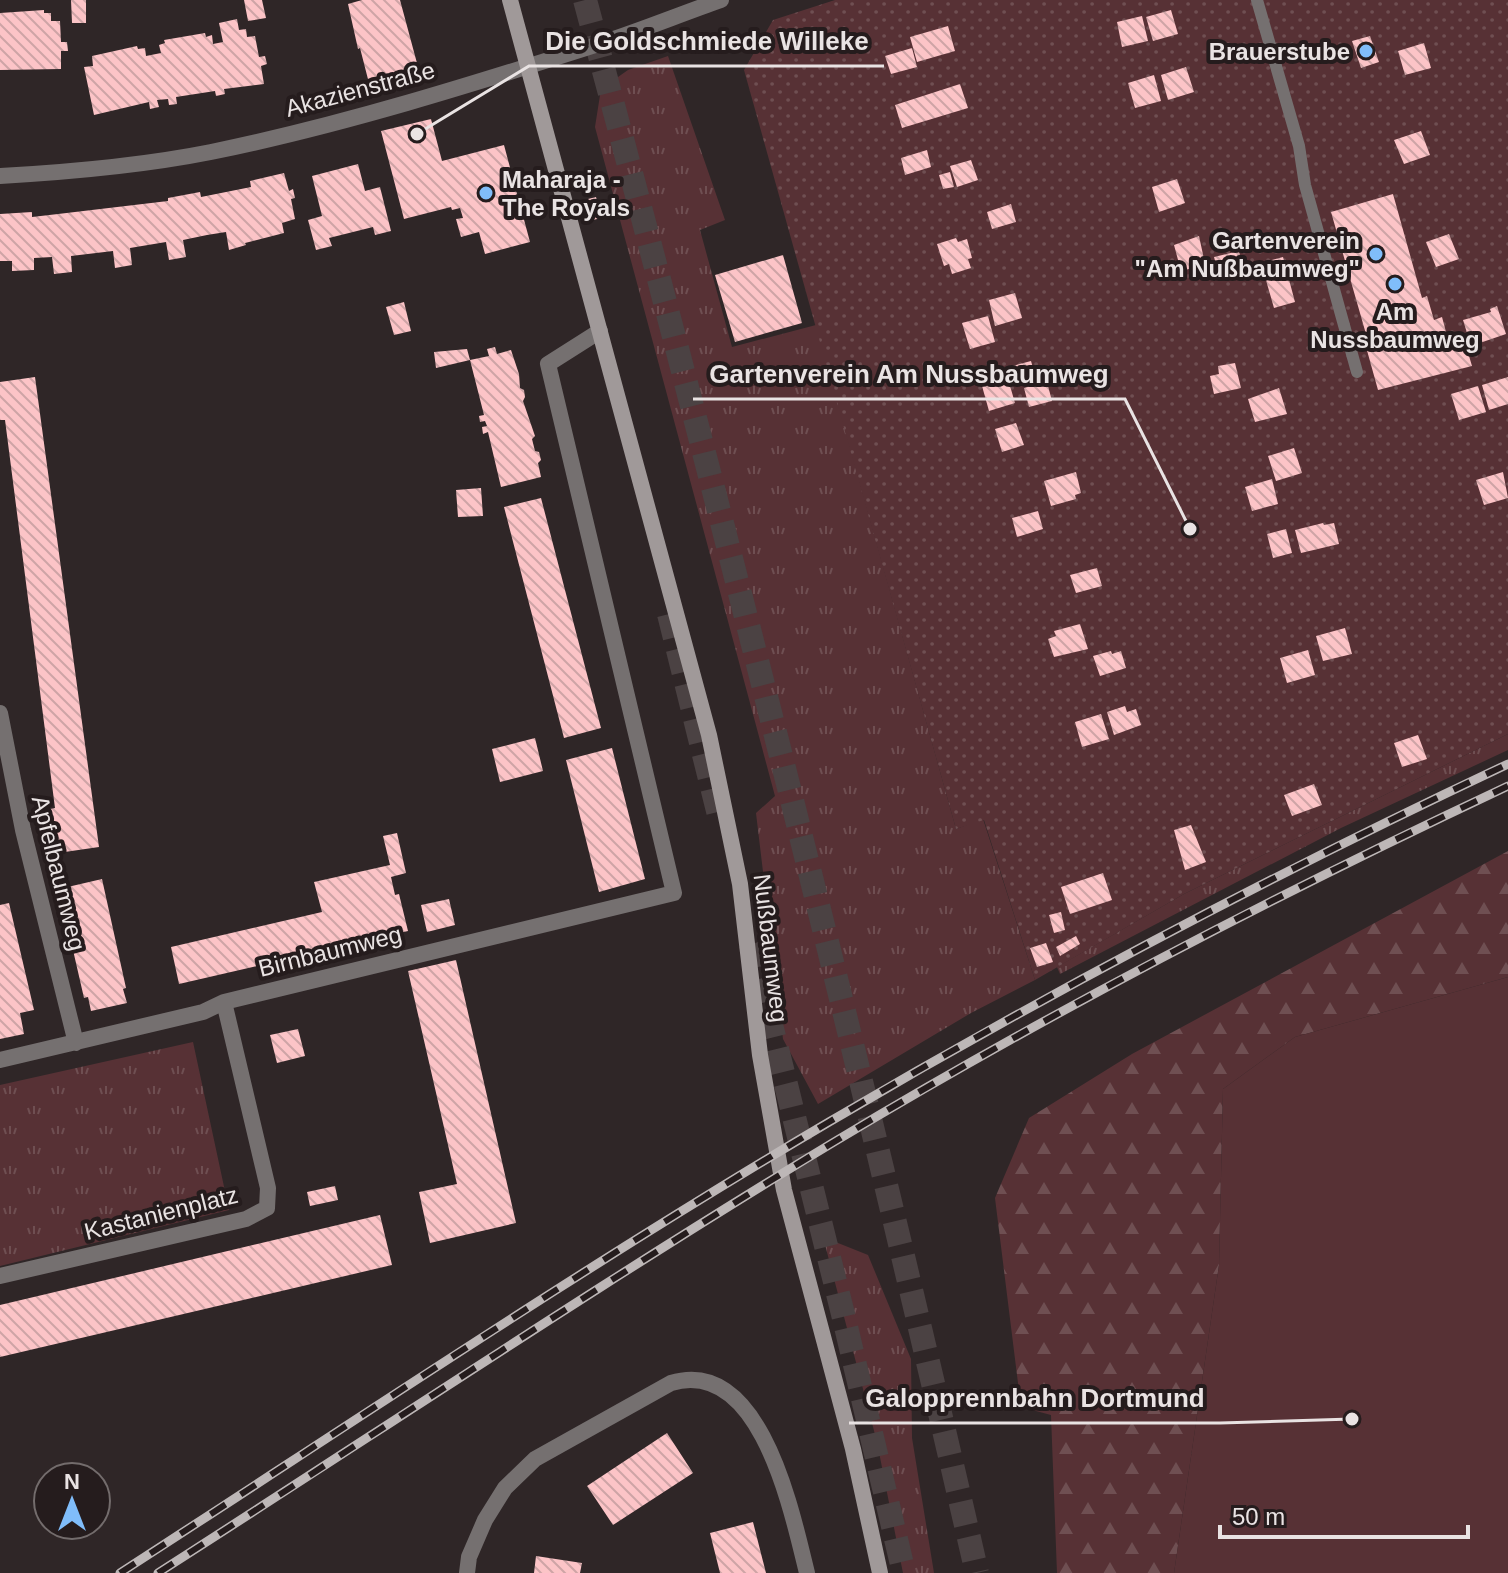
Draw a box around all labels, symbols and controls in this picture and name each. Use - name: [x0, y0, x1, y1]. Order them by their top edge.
- callout: Die Goldschmiede Willeke: [529, 16, 884, 66]
- text: Die Goldschmiede Willeke: [545, 26, 869, 56]
- place label: Brauerstube: [1209, 38, 1350, 65]
- marker: Brauerstube: [1357, 42, 1375, 60]
- street label: Akazienstraße: [282, 56, 438, 122]
- place label: Maharaja - The Royals: [502, 166, 630, 221]
- marker: Maharaja - The Royals: [477, 184, 495, 202]
- place label: Gartenverein "Am Nußbaumweg": [1135, 227, 1360, 282]
- marker: Gartenverein "Am Nußbaumweg": [1367, 245, 1385, 263]
- marker: Am Nussbaumweg: [1386, 275, 1404, 293]
- place label: Am Nussbaumweg: [1310, 298, 1480, 353]
- callout: Gartenverein Am Nussbaumweg: [693, 349, 1125, 399]
- text: Gartenverein Am Nussbaumweg: [709, 359, 1109, 389]
- street label: Apfelbaumweg: [27, 793, 91, 953]
- street label: Nußbaumweg: [748, 872, 794, 1024]
- street label: Birnbaumweg: [256, 920, 404, 982]
- street label: Kastanienplatz: [81, 1181, 241, 1245]
- callout: Galopprennbahn Dortmund: [849, 1373, 1220, 1423]
- text: Galopprennbahn Dortmund: [865, 1383, 1205, 1413]
- north arrow: [32, 1461, 112, 1541]
- text: N: [64, 1469, 80, 1494]
- scale bar: [1220, 1489, 1468, 1539]
- text: 50 m: [1232, 1503, 1285, 1530]

